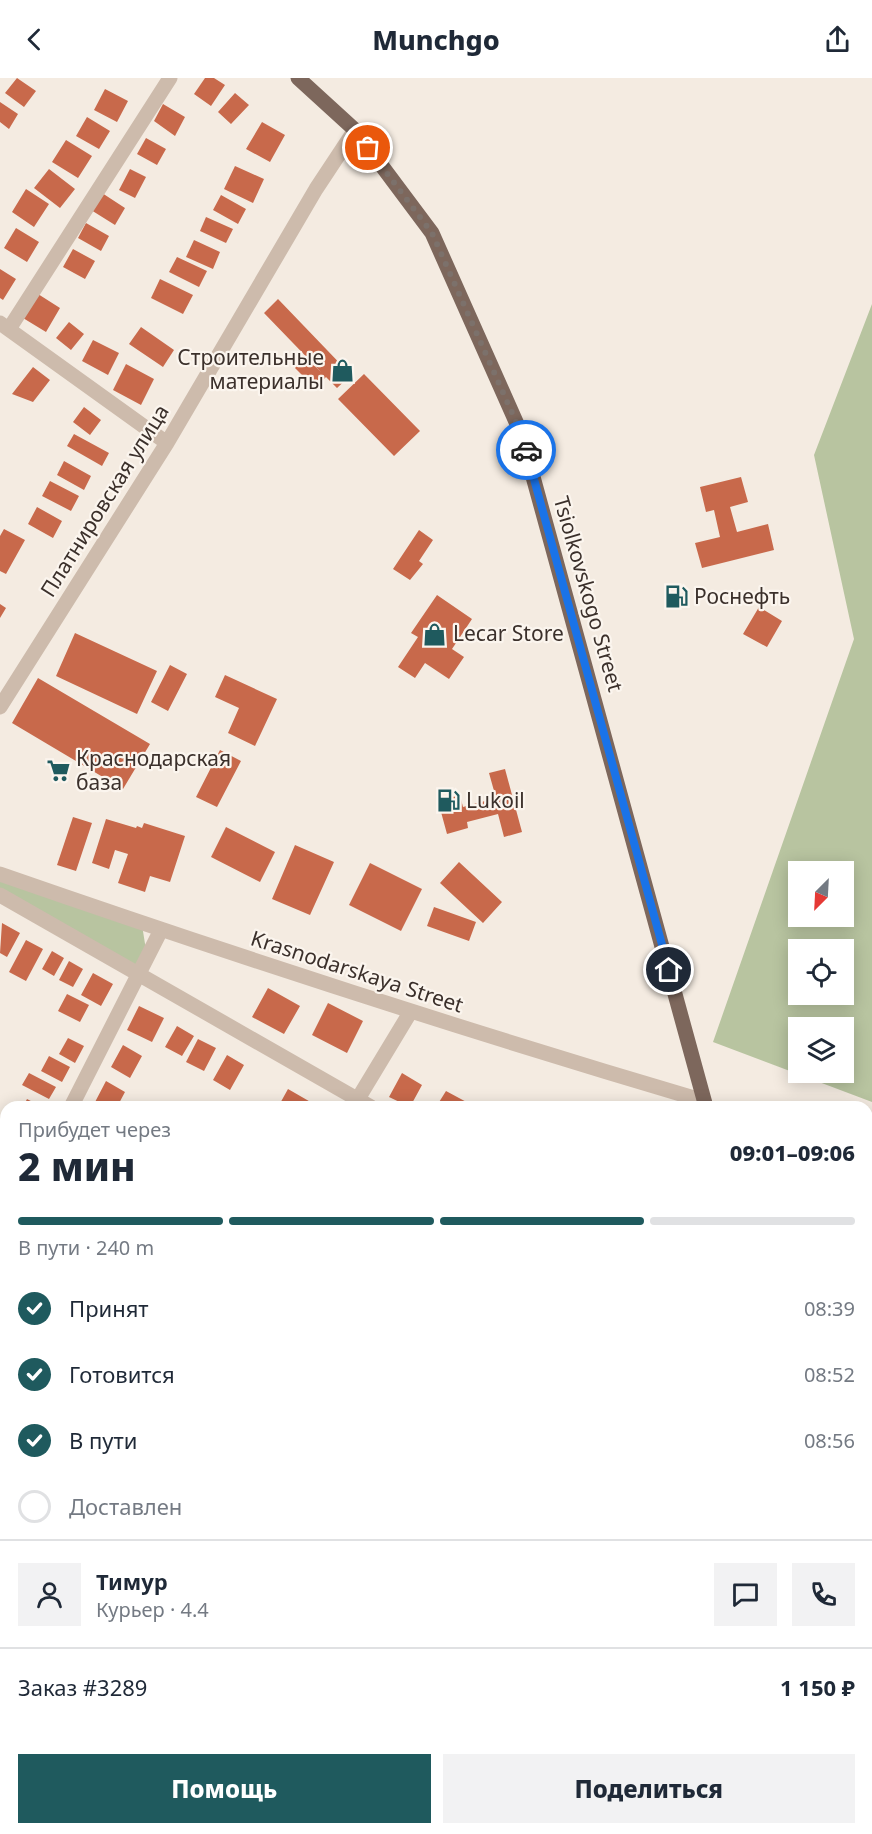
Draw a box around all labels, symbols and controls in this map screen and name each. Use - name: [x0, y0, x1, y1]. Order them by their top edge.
- text: Munchgo: [372, 21, 500, 58]
- icon: back: [18, 23, 51, 56]
- icon: share: [821, 23, 854, 56]
- pin: [342, 122, 393, 173]
- icon: bag: [351, 131, 384, 164]
- place label: Строительные материалы: [177, 343, 324, 395]
- shop icon: Строительные материалы: [329, 357, 355, 383]
- street label: Платнировская улица: [33, 399, 175, 602]
- courier: [496, 420, 556, 480]
- icon: car: [510, 434, 543, 467]
- street label: Tsiolkovskogo Street: [548, 493, 630, 695]
- place label: Роснефть: [694, 582, 790, 610]
- fuel station icon: Роснефть: [663, 584, 689, 610]
- place label: Lecar Store: [453, 619, 564, 647]
- shop icon: Lecar Store: [422, 621, 448, 647]
- place label: Краснодарская база: [76, 744, 231, 796]
- supermarket icon: Краснодарская база: [45, 758, 71, 784]
- place label: Lukoil: [466, 786, 525, 814]
- fuel station icon: Lukoil: [435, 788, 461, 814]
- north arrow: [788, 861, 854, 927]
- map controls: [788, 861, 854, 1083]
- street label: Krasnodarskaya Street: [248, 923, 467, 1019]
- button: locate: [788, 939, 854, 1005]
- pin: [643, 944, 694, 995]
- icon: home: [652, 953, 685, 986]
- button: layers: [788, 1017, 854, 1083]
- text: Прибудет через: [18, 1116, 171, 1143]
- text: 09:01–09:06: [730, 1137, 855, 1167]
- text: 2 мин: [18, 1139, 136, 1192]
- text: В пути · 240 m: [18, 1234, 154, 1261]
- icon: check: [18, 1292, 51, 1325]
- text: Принят: [69, 1293, 149, 1323]
- text: 08:39: [804, 1295, 855, 1322]
- icon: check: [18, 1358, 51, 1391]
- text: Готовится: [69, 1359, 175, 1389]
- text: 08:52: [804, 1361, 855, 1388]
- icon: check: [18, 1424, 51, 1457]
- text: В пути: [69, 1425, 137, 1455]
- text: 08:56: [804, 1427, 855, 1454]
- text: Доставлен: [69, 1491, 182, 1521]
- button: person: [18, 1563, 81, 1626]
- button: chat: [714, 1563, 777, 1626]
- button: phone: [792, 1563, 855, 1626]
- text: Тимур: [96, 1566, 168, 1596]
- text: Курьер · 4.4: [96, 1596, 209, 1623]
- text: Заказ #3289: [18, 1672, 147, 1702]
- text: 1 150 ₽: [780, 1672, 855, 1702]
- button: Помощь: [18, 1754, 431, 1823]
- button: Поделиться: [443, 1754, 855, 1823]

